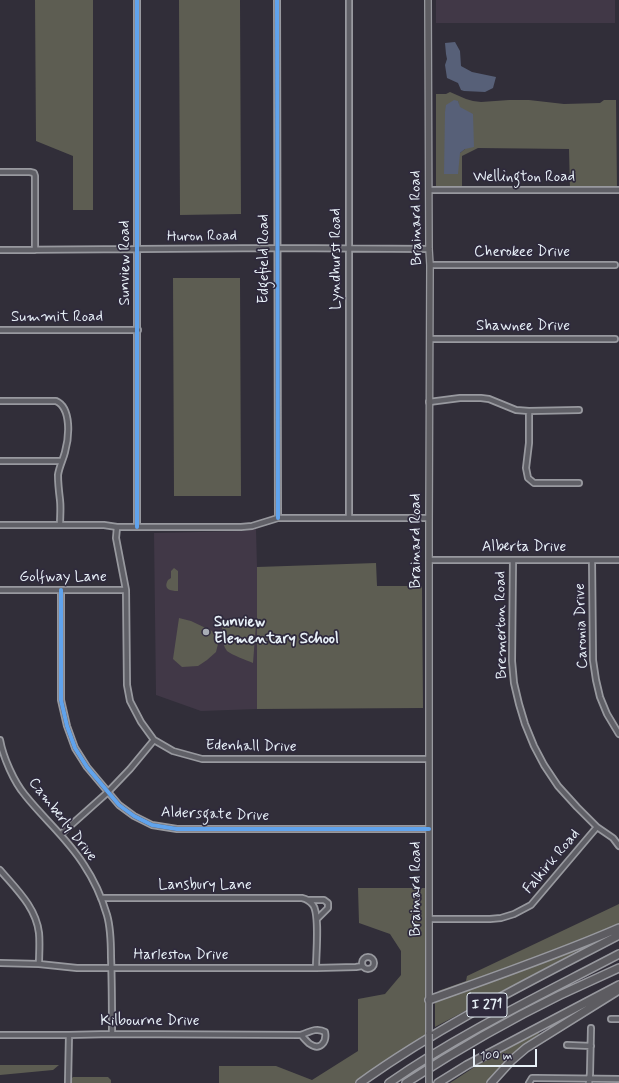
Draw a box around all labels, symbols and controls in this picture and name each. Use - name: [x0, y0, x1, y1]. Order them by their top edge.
- street label: Wellington Road: [473, 169, 575, 187]
- street label: Brainard Road: [407, 170, 427, 266]
- street label: Lyndhurst Road: [328, 208, 346, 310]
- street label: Edgefield Road: [256, 214, 274, 304]
- street label: Sunview Road: [117, 220, 135, 306]
- street label: Huron Road: [167, 227, 237, 247]
- street label: Cherokee Drive: [474, 244, 570, 262]
- street label: Summit Road: [11, 309, 103, 327]
- street label: Shawnee Drive: [476, 318, 570, 336]
- street label: Brainard Road: [408, 494, 426, 588]
- street label: Alberta Drive: [482, 539, 566, 557]
- street label: Golfway Lane: [19, 569, 107, 587]
- street label: Bremerton Road: [492, 571, 512, 679]
- street label: Caronia Drive: [572, 583, 592, 669]
- place label: Sunview Elementary School: [214, 614, 339, 649]
- marker: Sunview Elementary School: [201, 627, 211, 637]
- street label: Edenhall Drive: [205, 737, 297, 757]
- street label: Camberly Drive: [24, 775, 100, 865]
- street label: Aldersgate Drive: [161, 804, 269, 826]
- street label: Falkirk Road: [520, 826, 584, 898]
- street label: Brainard Road: [408, 842, 426, 936]
- street label: Lansbury Lane: [158, 877, 252, 895]
- street label: Harleston Drive: [134, 947, 228, 965]
- road number: I 271: [467, 993, 507, 1017]
- street label: Kilbourne Drive: [100, 1013, 200, 1031]
- scale bar: [475, 1041, 539, 1067]
- text: 100 m: [480, 1048, 512, 1064]

